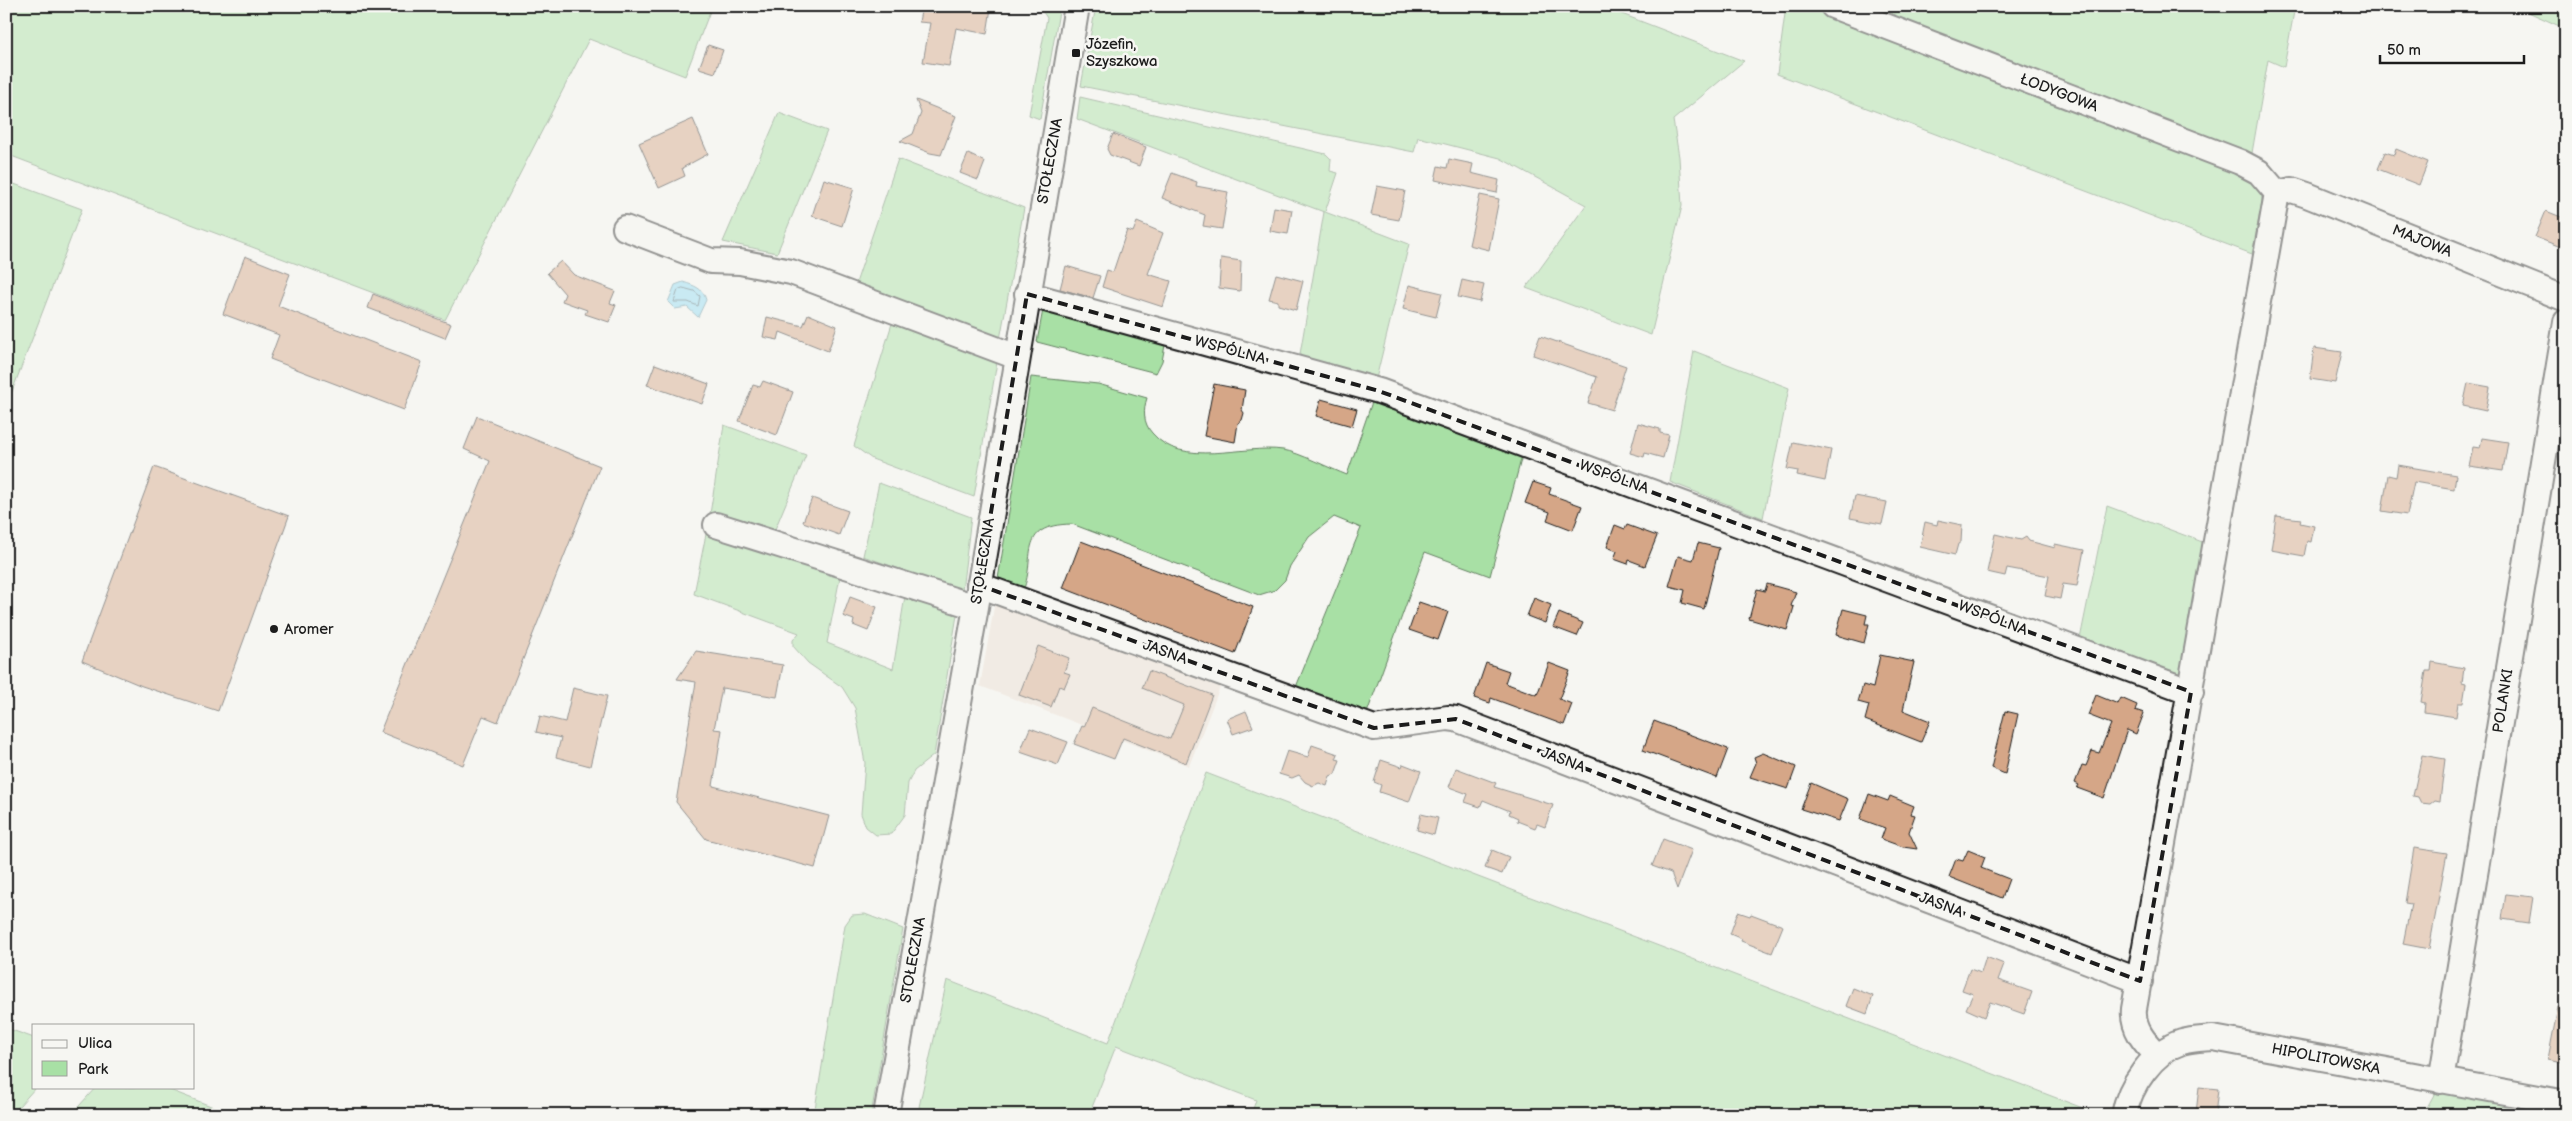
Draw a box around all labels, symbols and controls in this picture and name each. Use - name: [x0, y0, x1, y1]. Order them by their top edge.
- scale bar: [2380, 32, 2523, 64]
- place label: Józefin, Szyszkowa: [1086, 35, 1157, 71]
- text: 50 m: [2387, 41, 2421, 60]
- marker: Józefin, Szyszkowa: [1070, 47, 1082, 59]
- street label: ŁODYGOWA: [2017, 69, 2101, 117]
- street label: STOŁECZNA: [1033, 116, 1067, 205]
- street label: MAJOWA: [2389, 220, 2455, 262]
- street label: WSPÓLNA: [1192, 331, 1268, 369]
- street label: WSPÓLNA: [1576, 456, 1652, 499]
- street label: STOŁECZNA: [967, 516, 999, 605]
- street label: WSPÓLNA: [1956, 596, 2031, 640]
- place label: Aromer: [284, 620, 334, 639]
- marker: Aromer: [268, 623, 280, 635]
- street label: JASNA: [1140, 635, 1191, 669]
- street label: POLANKI: [2489, 667, 2517, 734]
- street label: JASNA: [1538, 743, 1589, 777]
- street label: JASNA: [1916, 888, 1967, 922]
- street label: STOŁECZNA: [896, 915, 930, 1004]
- legend: [32, 1024, 195, 1088]
- text: Ulica: [78, 1034, 112, 1053]
- street label: HIPOLITOWSKA: [2270, 1039, 2383, 1079]
- text: Park: [78, 1060, 109, 1079]

